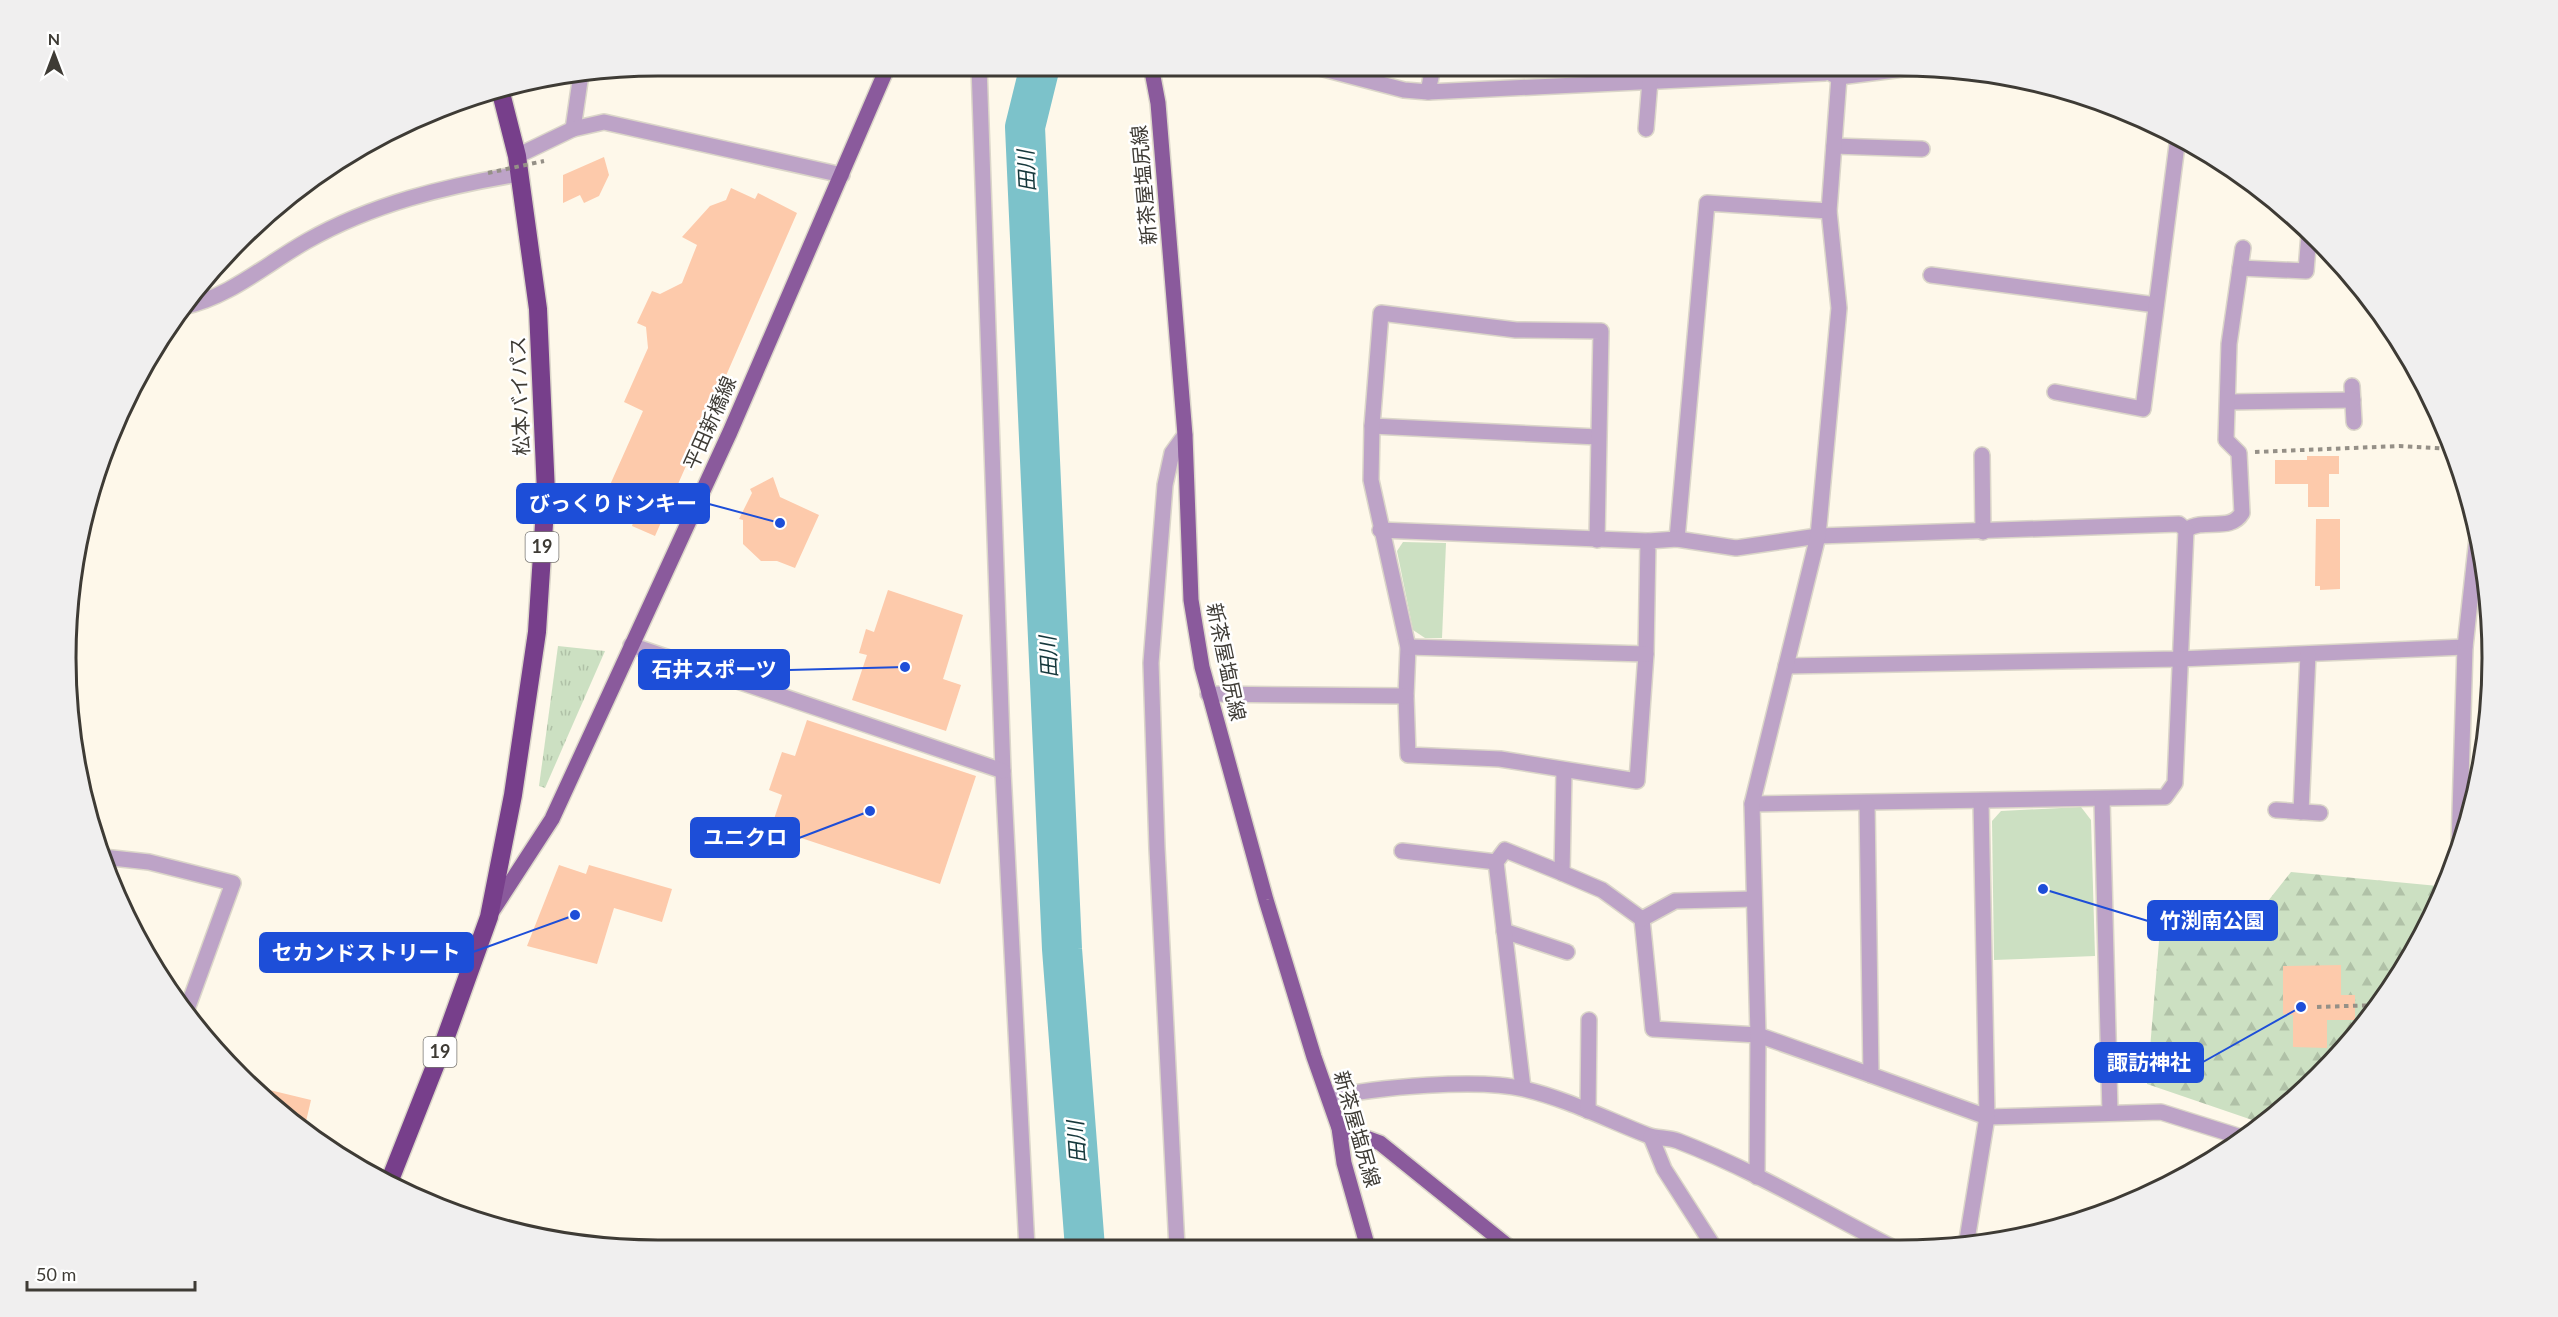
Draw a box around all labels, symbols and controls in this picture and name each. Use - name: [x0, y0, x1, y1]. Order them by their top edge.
- north arrow: [24, 24, 84, 84]
- text: N: [48, 29, 60, 48]
- street label: 新茶屋塩尻線: [1126, 124, 1160, 246]
- water label: 田川: [1012, 147, 1039, 193]
- street label: 松本バイパス: [505, 336, 533, 456]
- street label: 平田新橋線: [678, 372, 740, 473]
- callout: びっくりドンキー: [517, 484, 709, 523]
- text: びっくりドンキー: [529, 490, 697, 515]
- road number: 19: [526, 532, 558, 562]
- street label: 新茶屋塩尻線: [1203, 601, 1251, 723]
- water label: 田川: [1034, 633, 1061, 679]
- callout: 石井スポーツ: [639, 650, 789, 689]
- text: 石井スポーツ: [651, 656, 777, 681]
- callout: ユニクロ: [691, 818, 799, 857]
- text: ユニクロ: [703, 824, 787, 849]
- callout: 竹渕南公園: [2148, 901, 2277, 940]
- text: 竹渕南公園: [2160, 907, 2265, 932]
- callout: セカンドストリート: [260, 933, 473, 972]
- text: セカンドストリート: [272, 939, 461, 964]
- road number: 19: [424, 1037, 456, 1067]
- callout: 諏訪神社: [2095, 1043, 2203, 1082]
- text: 諏訪神社: [2107, 1049, 2191, 1074]
- street label: 新茶屋塩尻線: [1330, 1068, 1386, 1190]
- water label: 田川: [1061, 1118, 1089, 1164]
- scale bar: [27, 1254, 195, 1292]
- text: 50 m: [36, 1263, 76, 1285]

